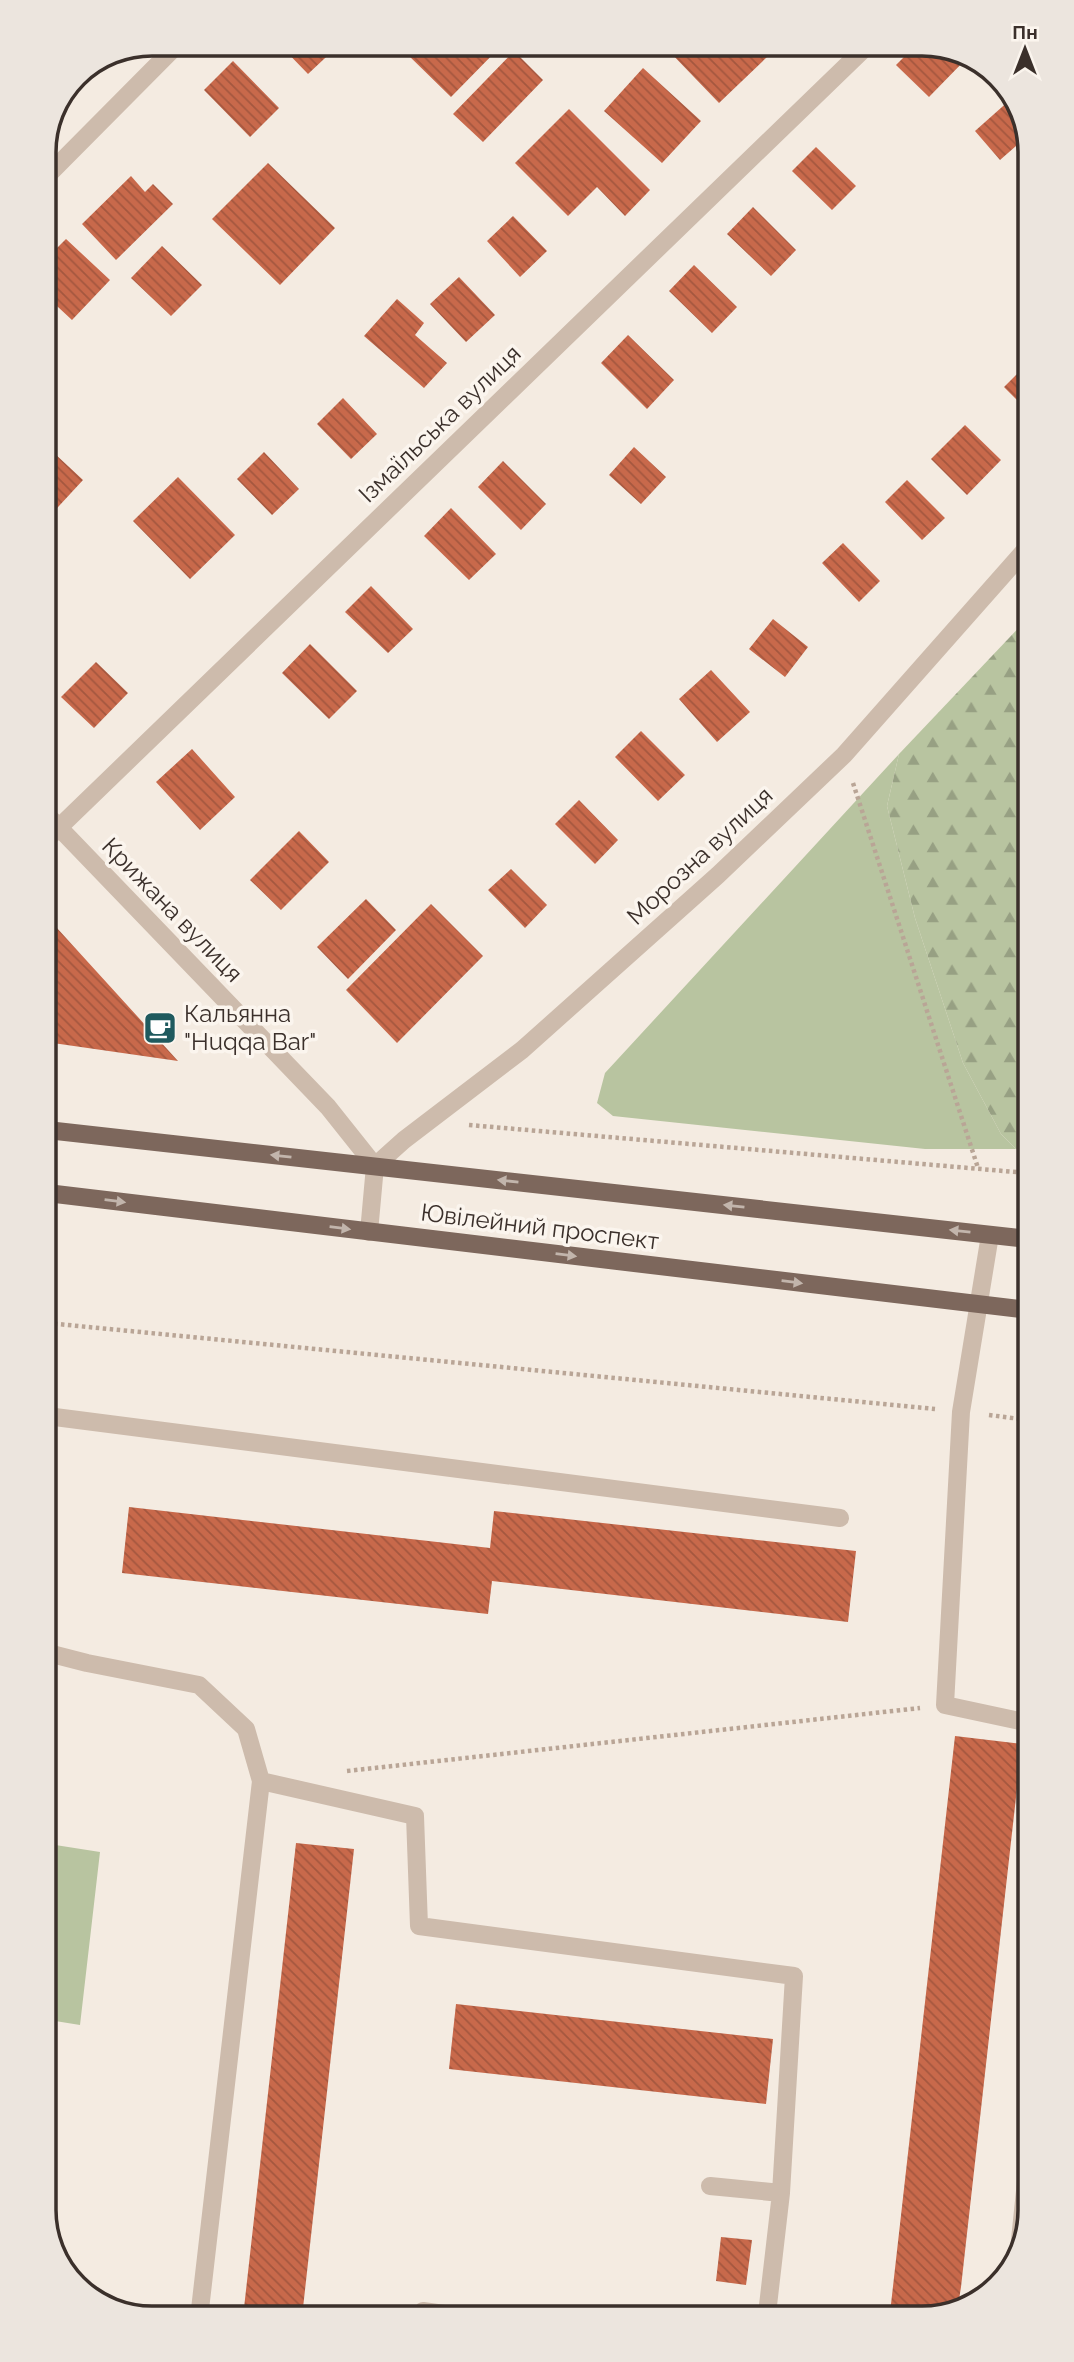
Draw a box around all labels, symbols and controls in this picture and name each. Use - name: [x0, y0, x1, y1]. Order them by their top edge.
- north arrow: [990, 14, 1060, 84]
- text: Пн: [1012, 21, 1038, 43]
- street label: Ізмаїльська вулиця: [353, 339, 527, 508]
- street label: Морозна вулиця: [621, 781, 778, 931]
- street label: Крижана вулиця: [96, 831, 249, 988]
- place label: Кальянна "Huqqa Bar": [184, 999, 316, 1056]
- cafe icon: Кальянна "Huqqa Bar": [141, 1009, 179, 1047]
- one-way arrow: [270, 1150, 292, 1161]
- one-way arrow: [496, 1175, 518, 1186]
- one-way arrow: [104, 1196, 126, 1207]
- street label: Ювілейний проспект: [419, 1198, 661, 1256]
- one-way arrow: [722, 1200, 744, 1211]
- one-way arrow: [330, 1223, 352, 1234]
- one-way arrow: [949, 1226, 971, 1237]
- one-way arrow: [556, 1250, 578, 1261]
- one-way arrow: [781, 1276, 803, 1287]

